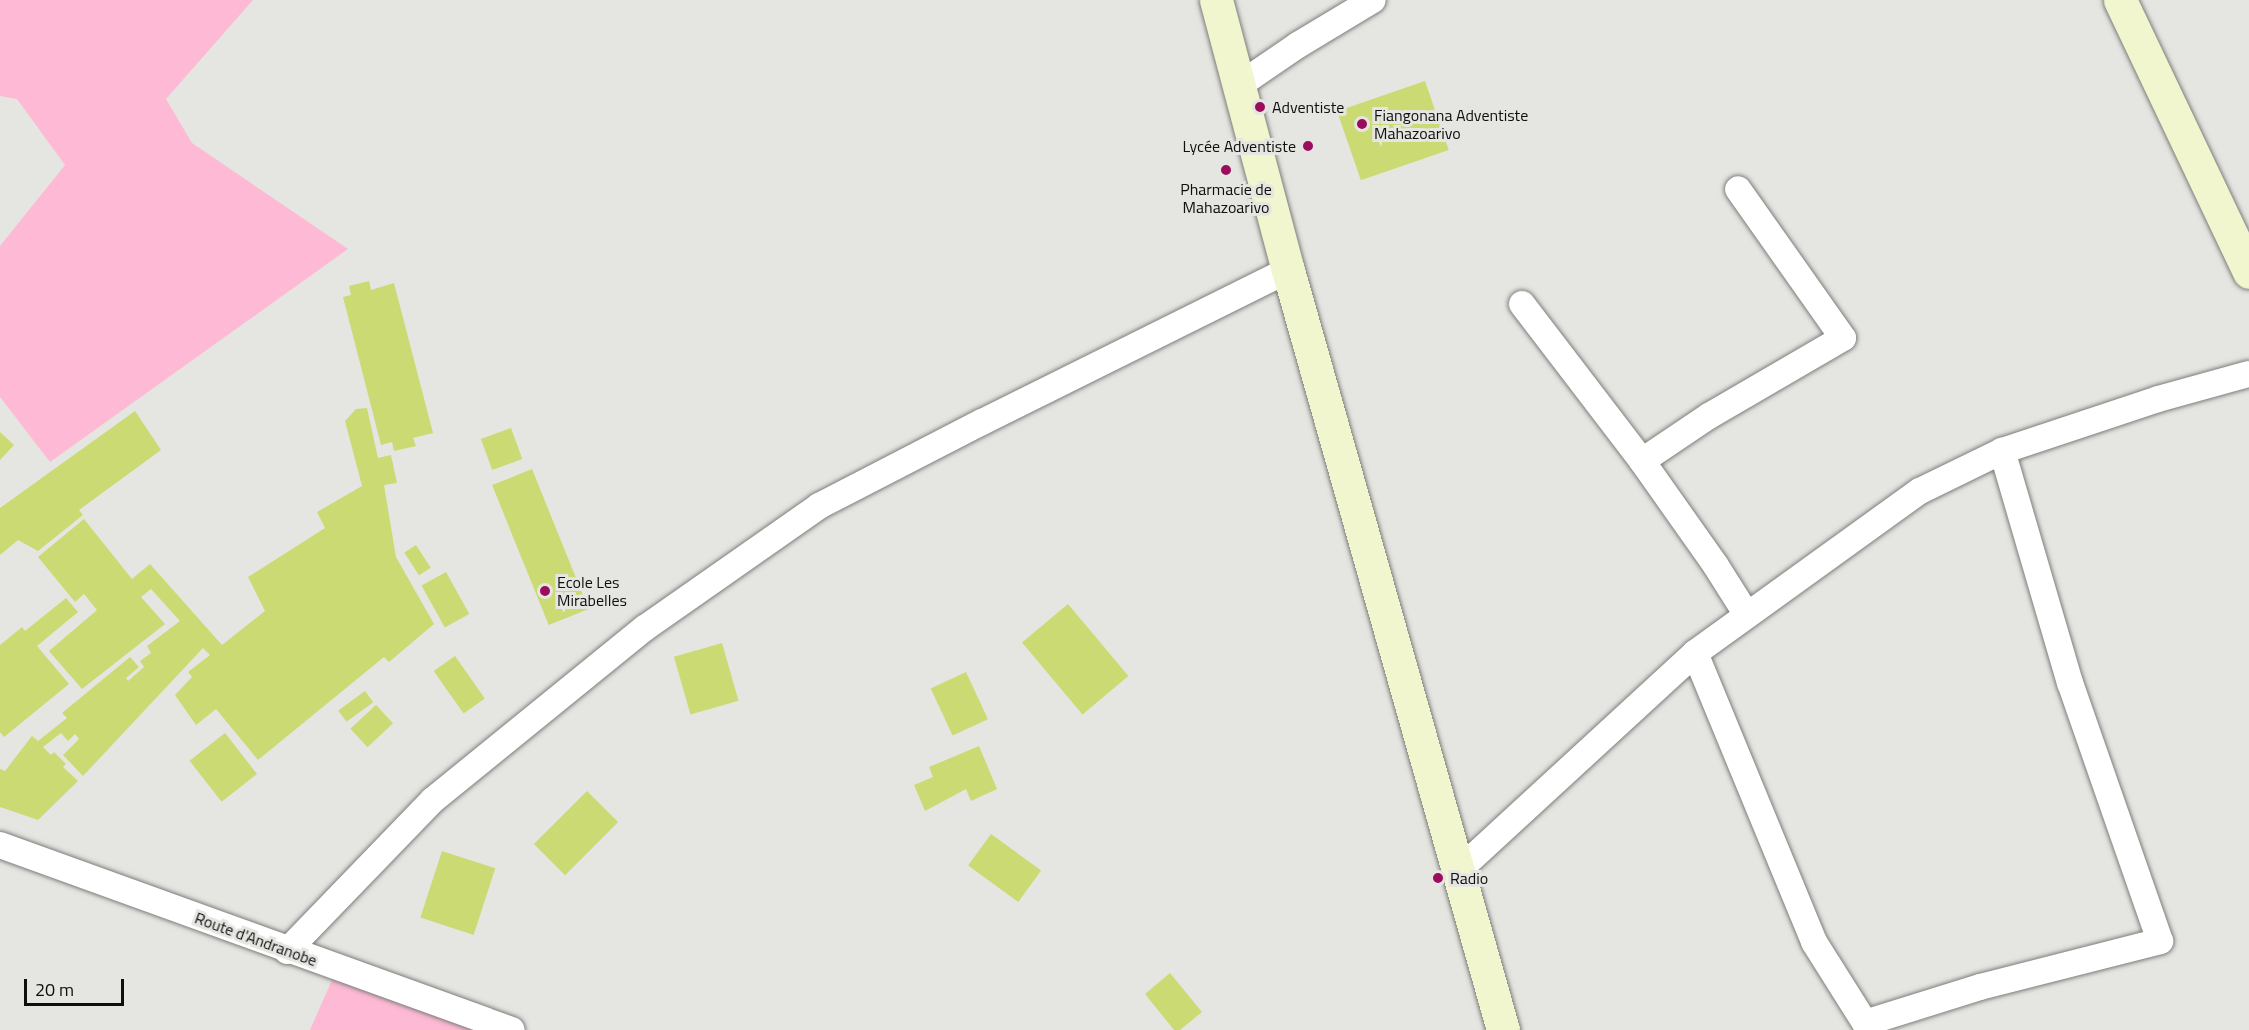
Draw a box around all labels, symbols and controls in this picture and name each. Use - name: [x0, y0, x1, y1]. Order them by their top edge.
- place label: Adventiste: [1272, 97, 1344, 117]
- marker: Adventiste: [1253, 100, 1267, 114]
- place label: Fiangonana Adventiste Mahazoarivo: [1374, 105, 1528, 143]
- marker: Fiangonana Adventiste Mahazoarivo: [1355, 117, 1369, 131]
- place label: Lycée Adventiste: [1183, 136, 1296, 156]
- marker: Lycée Adventiste: [1301, 139, 1315, 153]
- marker: Pharmacie de Mahazoarivo: [1219, 163, 1233, 177]
- place label: Pharmacie de Mahazoarivo: [1180, 179, 1272, 217]
- place label: Ecole Les Mirabelles: [557, 572, 627, 610]
- marker: Ecole Les Mirabelles: [538, 584, 552, 598]
- place label: Radio: [1450, 868, 1488, 888]
- marker: Radio: [1431, 871, 1445, 885]
- street label: Route d'Andranobe: [192, 908, 320, 970]
- scale bar: [27, 967, 128, 1005]
- text: 20 m: [35, 976, 74, 1003]

